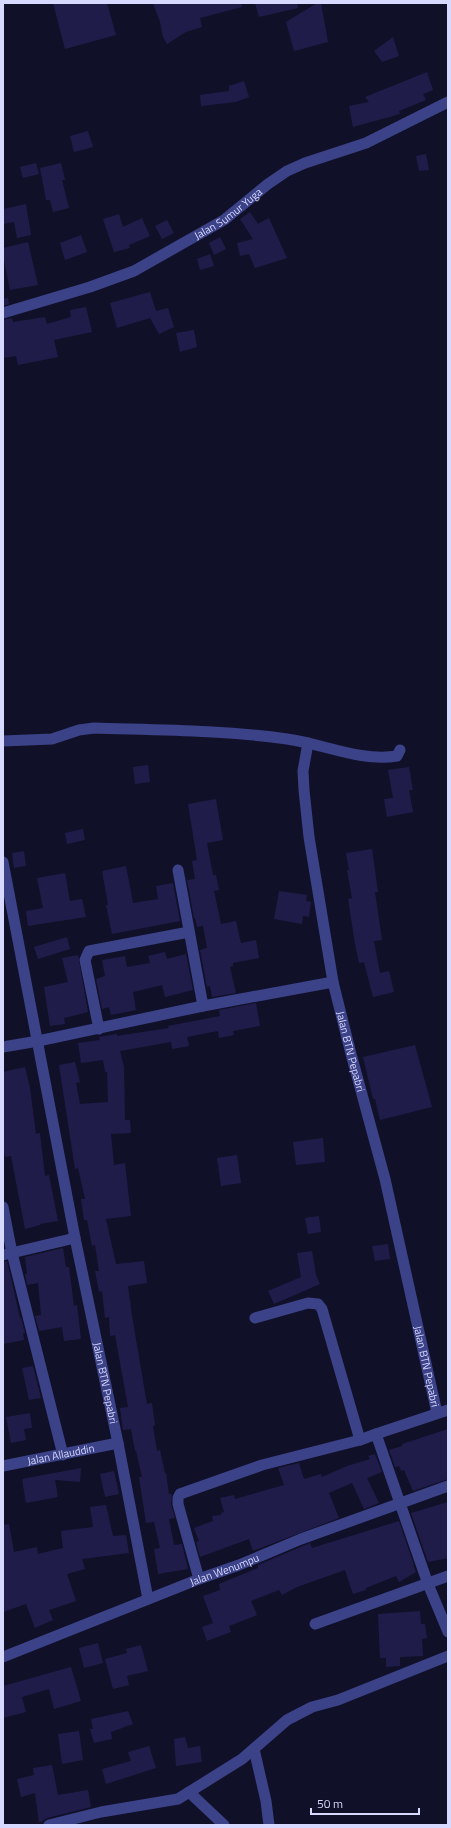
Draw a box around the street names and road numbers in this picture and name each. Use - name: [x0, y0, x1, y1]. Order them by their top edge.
- street label: Jalan Sumur Yuga: [191, 184, 266, 243]
- street label: Jalan BTN Pepabri: [333, 1009, 369, 1094]
- street label: Jalan BTN Pepabri: [410, 1324, 443, 1408]
- street label: Jalan BTN Pepabri: [89, 1341, 122, 1425]
- street label: Jalan Allauddin: [26, 1440, 96, 1469]
- street label: Jalan Wenumpu: [187, 1549, 262, 1590]

